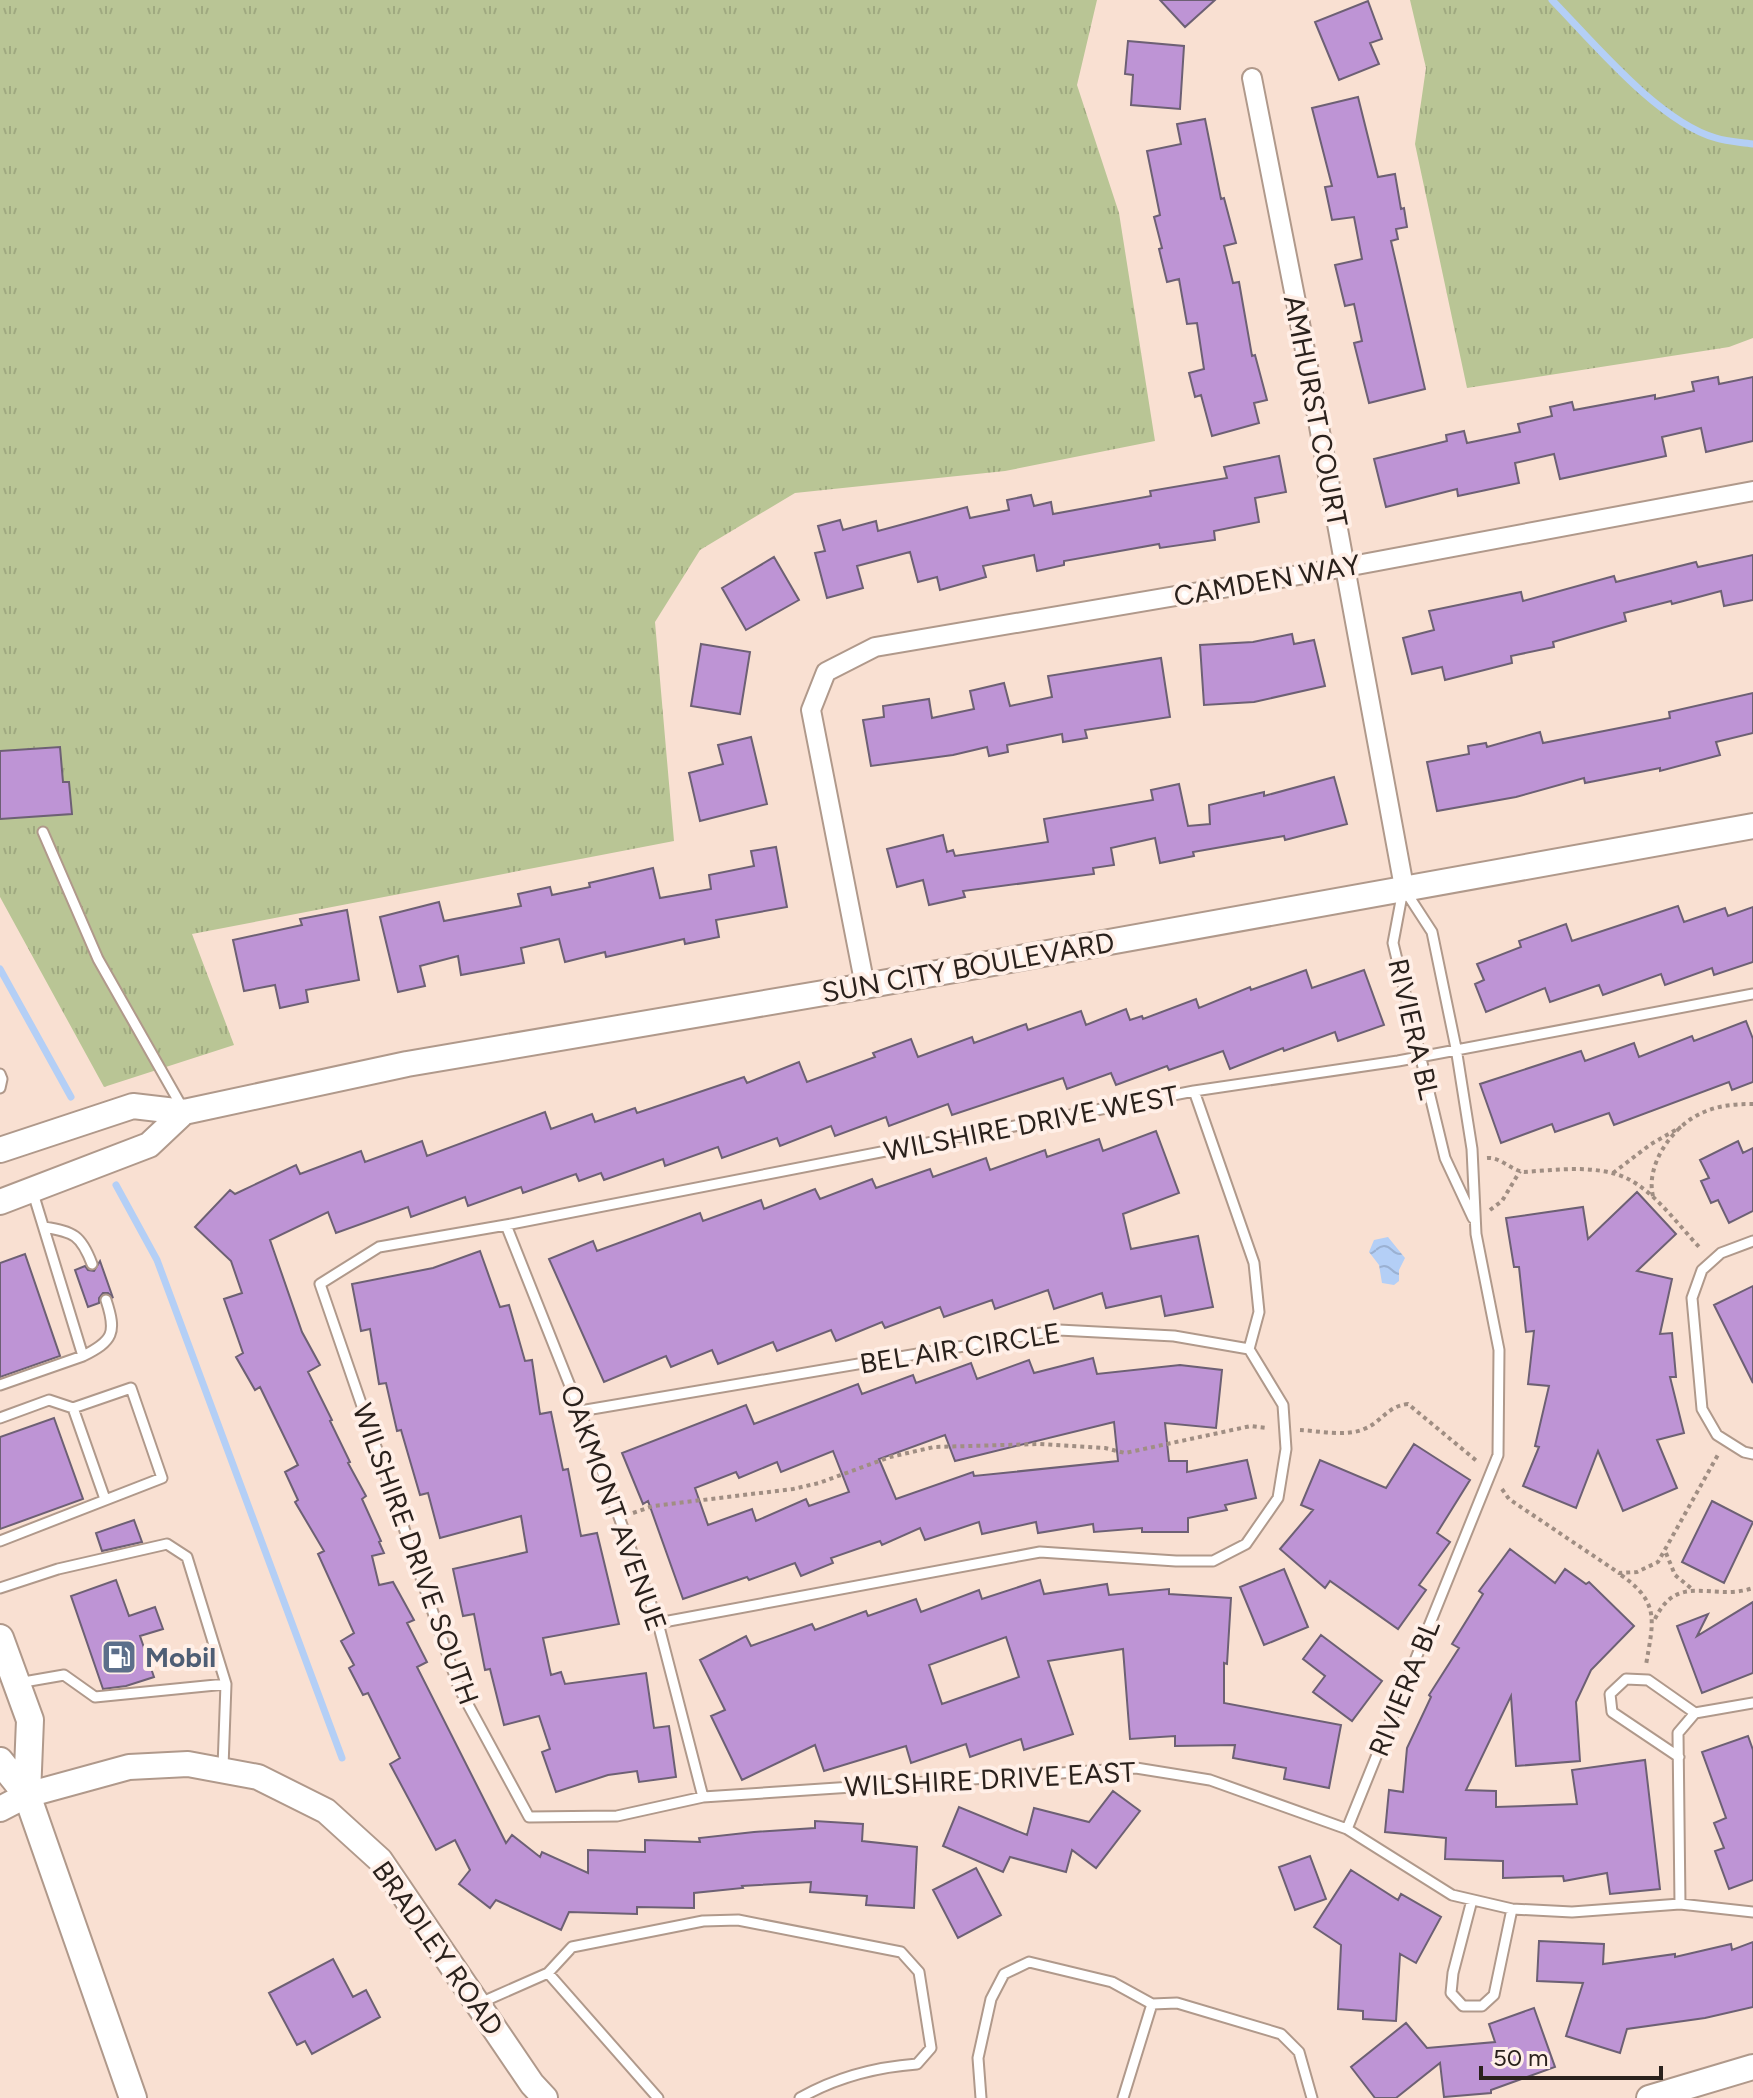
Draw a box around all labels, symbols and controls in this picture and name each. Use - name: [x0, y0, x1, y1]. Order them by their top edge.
- street label: AMHURST COURT: [1277, 292, 1355, 530]
- street label: CAMDEN WAY: [1171, 547, 1363, 613]
- street label: SUN CITY BOULEVARD: [819, 925, 1117, 1009]
- street label: RIVIERA BL: [1381, 955, 1447, 1103]
- street label: WILSHIRE DRIVE WEST: [881, 1078, 1182, 1168]
- street label: BEL AIR CIRCLE: [857, 1315, 1063, 1381]
- street label: OAKMONT AVENUE: [554, 1380, 674, 1636]
- street label: WILSHIRE DRIVE SOUTH: [346, 1399, 486, 1709]
- street label: RIVIERA BL: [1361, 1615, 1447, 1761]
- fuel station icon: Mobil: [100, 1638, 138, 1676]
- place label: Mobil: [145, 1640, 216, 1674]
- street label: WILSHIRE DRIVE EAST: [844, 1754, 1137, 1804]
- street label: BRADLEY ROAD: [365, 1854, 511, 2042]
- scale bar: [1481, 2030, 1661, 2080]
- text: 50 m: [1493, 2043, 1549, 2072]

